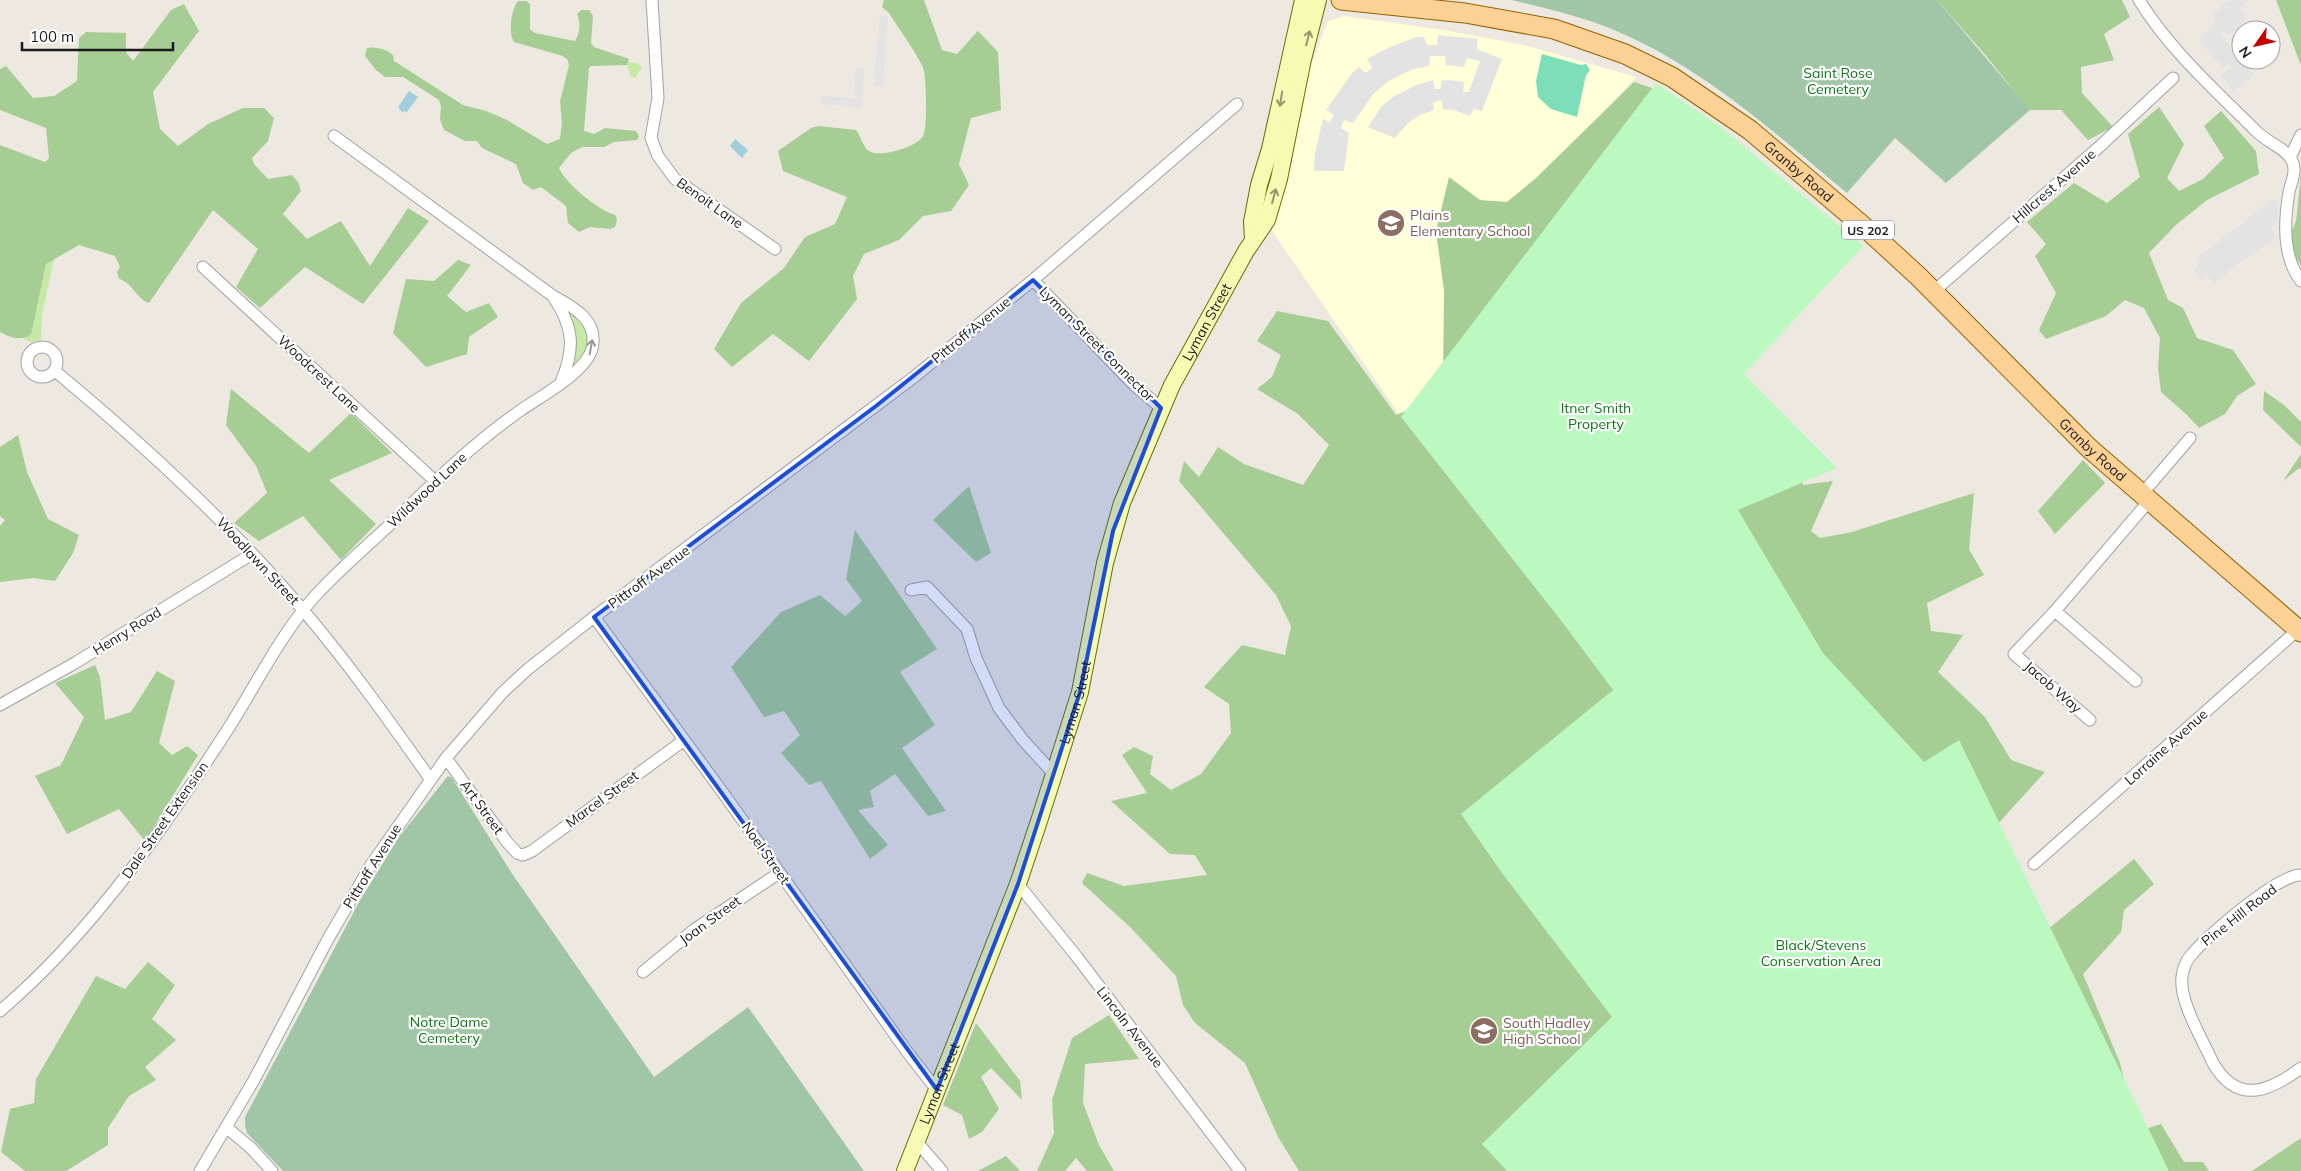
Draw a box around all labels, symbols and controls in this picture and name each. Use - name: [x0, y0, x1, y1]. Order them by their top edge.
- scale bar: [22, 20, 174, 52]
- north arrow: [2231, 20, 2281, 70]
- text: 100 m: [30, 27, 74, 46]
- one-way arrow: [1304, 30, 1313, 46]
- text: N: [2235, 43, 2256, 62]
- park label: Saint Rose Cemetery: [1803, 64, 1873, 98]
- one-way arrow: [1276, 90, 1286, 106]
- street label: Granby Road: [1760, 137, 1837, 206]
- street label: Hillcrest Avenue: [2009, 145, 2099, 227]
- street label: Benoit Lane: [673, 174, 747, 232]
- one-way arrow: [1270, 189, 1279, 205]
- place label: Plains Elementary School: [1410, 206, 1530, 240]
- school or university icon: Plains Elementary School: [1376, 208, 1406, 238]
- road number: US 202: [1842, 220, 1894, 240]
- street label: Lyman Street: [1178, 280, 1235, 364]
- street label: Lyman Street Connector: [1036, 283, 1159, 406]
- street label: Pittroff Avenue: [928, 293, 1014, 367]
- street label: Woodcrest Lane: [274, 331, 364, 417]
- one-way arrow: [587, 339, 597, 355]
- park label: Itner Smith Property: [1561, 399, 1631, 433]
- street label: Granby Road: [2055, 414, 2130, 485]
- street label: Wildwood Lane: [383, 448, 471, 532]
- street label: Woodlawn Street: [213, 513, 303, 609]
- street label: Pittroff Avenue: [605, 541, 693, 613]
- street label: Henry Road: [89, 603, 165, 659]
- street label: Jacob Way: [2021, 657, 2086, 717]
- street label: Lyman Street: [1055, 659, 1095, 746]
- street label: Lorraine Avenue: [2121, 705, 2211, 789]
- street label: Dale Street Extension: [118, 758, 212, 882]
- street label: Marcel Street: [562, 767, 642, 831]
- street label: Art Street: [456, 776, 508, 838]
- street label: Noel Street: [738, 818, 794, 888]
- street label: Pittroff Avenue: [339, 820, 405, 912]
- street label: Pine Hill Road: [2198, 880, 2280, 950]
- street label: Joan Street: [676, 892, 744, 948]
- park label: Black/Stevens Conservation Area: [1761, 936, 1881, 970]
- street label: Lincoln Avenue: [1093, 983, 1167, 1071]
- park label: Notre Dame Cemetery: [410, 1013, 488, 1047]
- place label: South Hadley High School: [1503, 1014, 1591, 1048]
- school or university icon: South Hadley High School: [1469, 1016, 1499, 1046]
- street label: Lyman Street: [915, 1040, 964, 1127]

